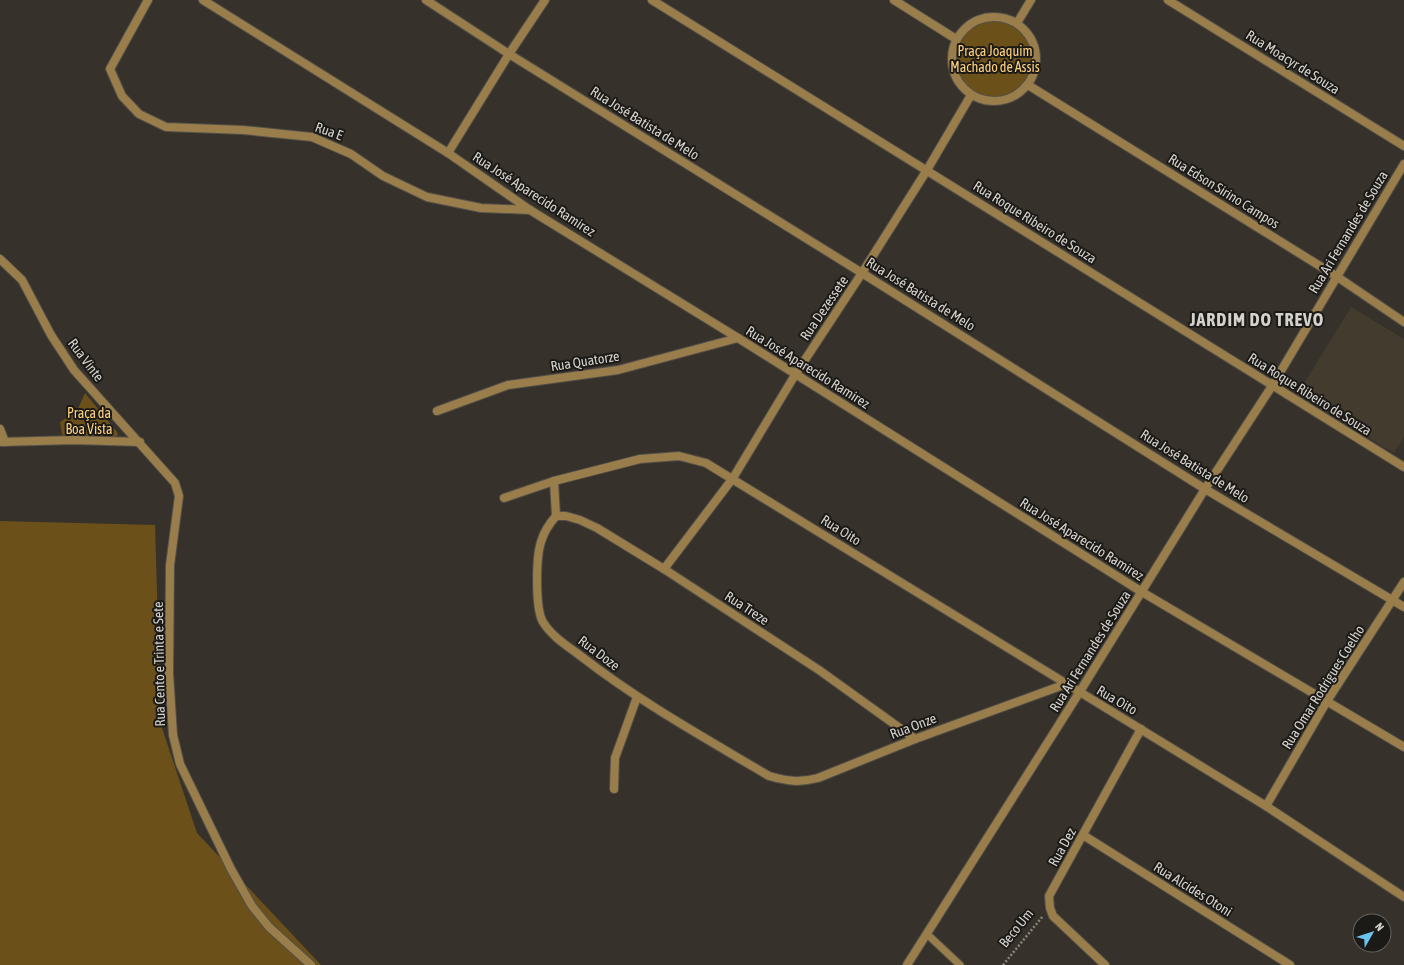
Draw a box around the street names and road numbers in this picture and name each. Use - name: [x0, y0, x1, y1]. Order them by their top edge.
- street label: Rua Moacyr de Souza: [1243, 27, 1343, 97]
- street label: Rua José Batista de Melo: [588, 83, 702, 163]
- street label: Rua E: [313, 119, 345, 143]
- street label: Rua José Aparecido Ramirez: [470, 148, 598, 240]
- street label: Rua Edson Sirino Campos: [1166, 150, 1282, 232]
- street label: Rua Ari Fernandes de Souza: [1305, 168, 1391, 296]
- street label: Rua Roque Ribeiro de Souza: [970, 178, 1100, 266]
- street label: Rua José Batista de Melo: [864, 254, 978, 334]
- street label: Rua Dezessete: [797, 273, 851, 343]
- street label: Rua José Aparecido Ramirez: [743, 322, 873, 412]
- street label: Rua Vinte: [65, 335, 107, 385]
- street label: Rua Quatorze: [549, 348, 621, 374]
- street label: Rua Roque Ribeiro de Souza: [1245, 350, 1375, 438]
- street label: Rua José Batista de Melo: [1138, 426, 1252, 506]
- street label: Rua José Aparecido Ramirez: [1017, 494, 1147, 584]
- street label: Rua Oito: [818, 512, 864, 548]
- street label: Rua Ari Fernandes de Souza: [1046, 587, 1134, 715]
- street label: Rua Treze: [722, 588, 772, 628]
- street label: Rua Cento e Trinta e Sete: [150, 601, 168, 727]
- street label: Rua Omar Rodrigues Coelho: [1278, 622, 1368, 752]
- street label: Rua Doze: [575, 632, 623, 674]
- street label: Rua Oito: [1094, 682, 1140, 718]
- street label: Rua Onze: [888, 710, 938, 742]
- street label: Rua Dez: [1045, 825, 1079, 869]
- street label: Rua Alcides Otoni: [1151, 858, 1235, 920]
- street label: Beco Um: [996, 905, 1036, 951]

